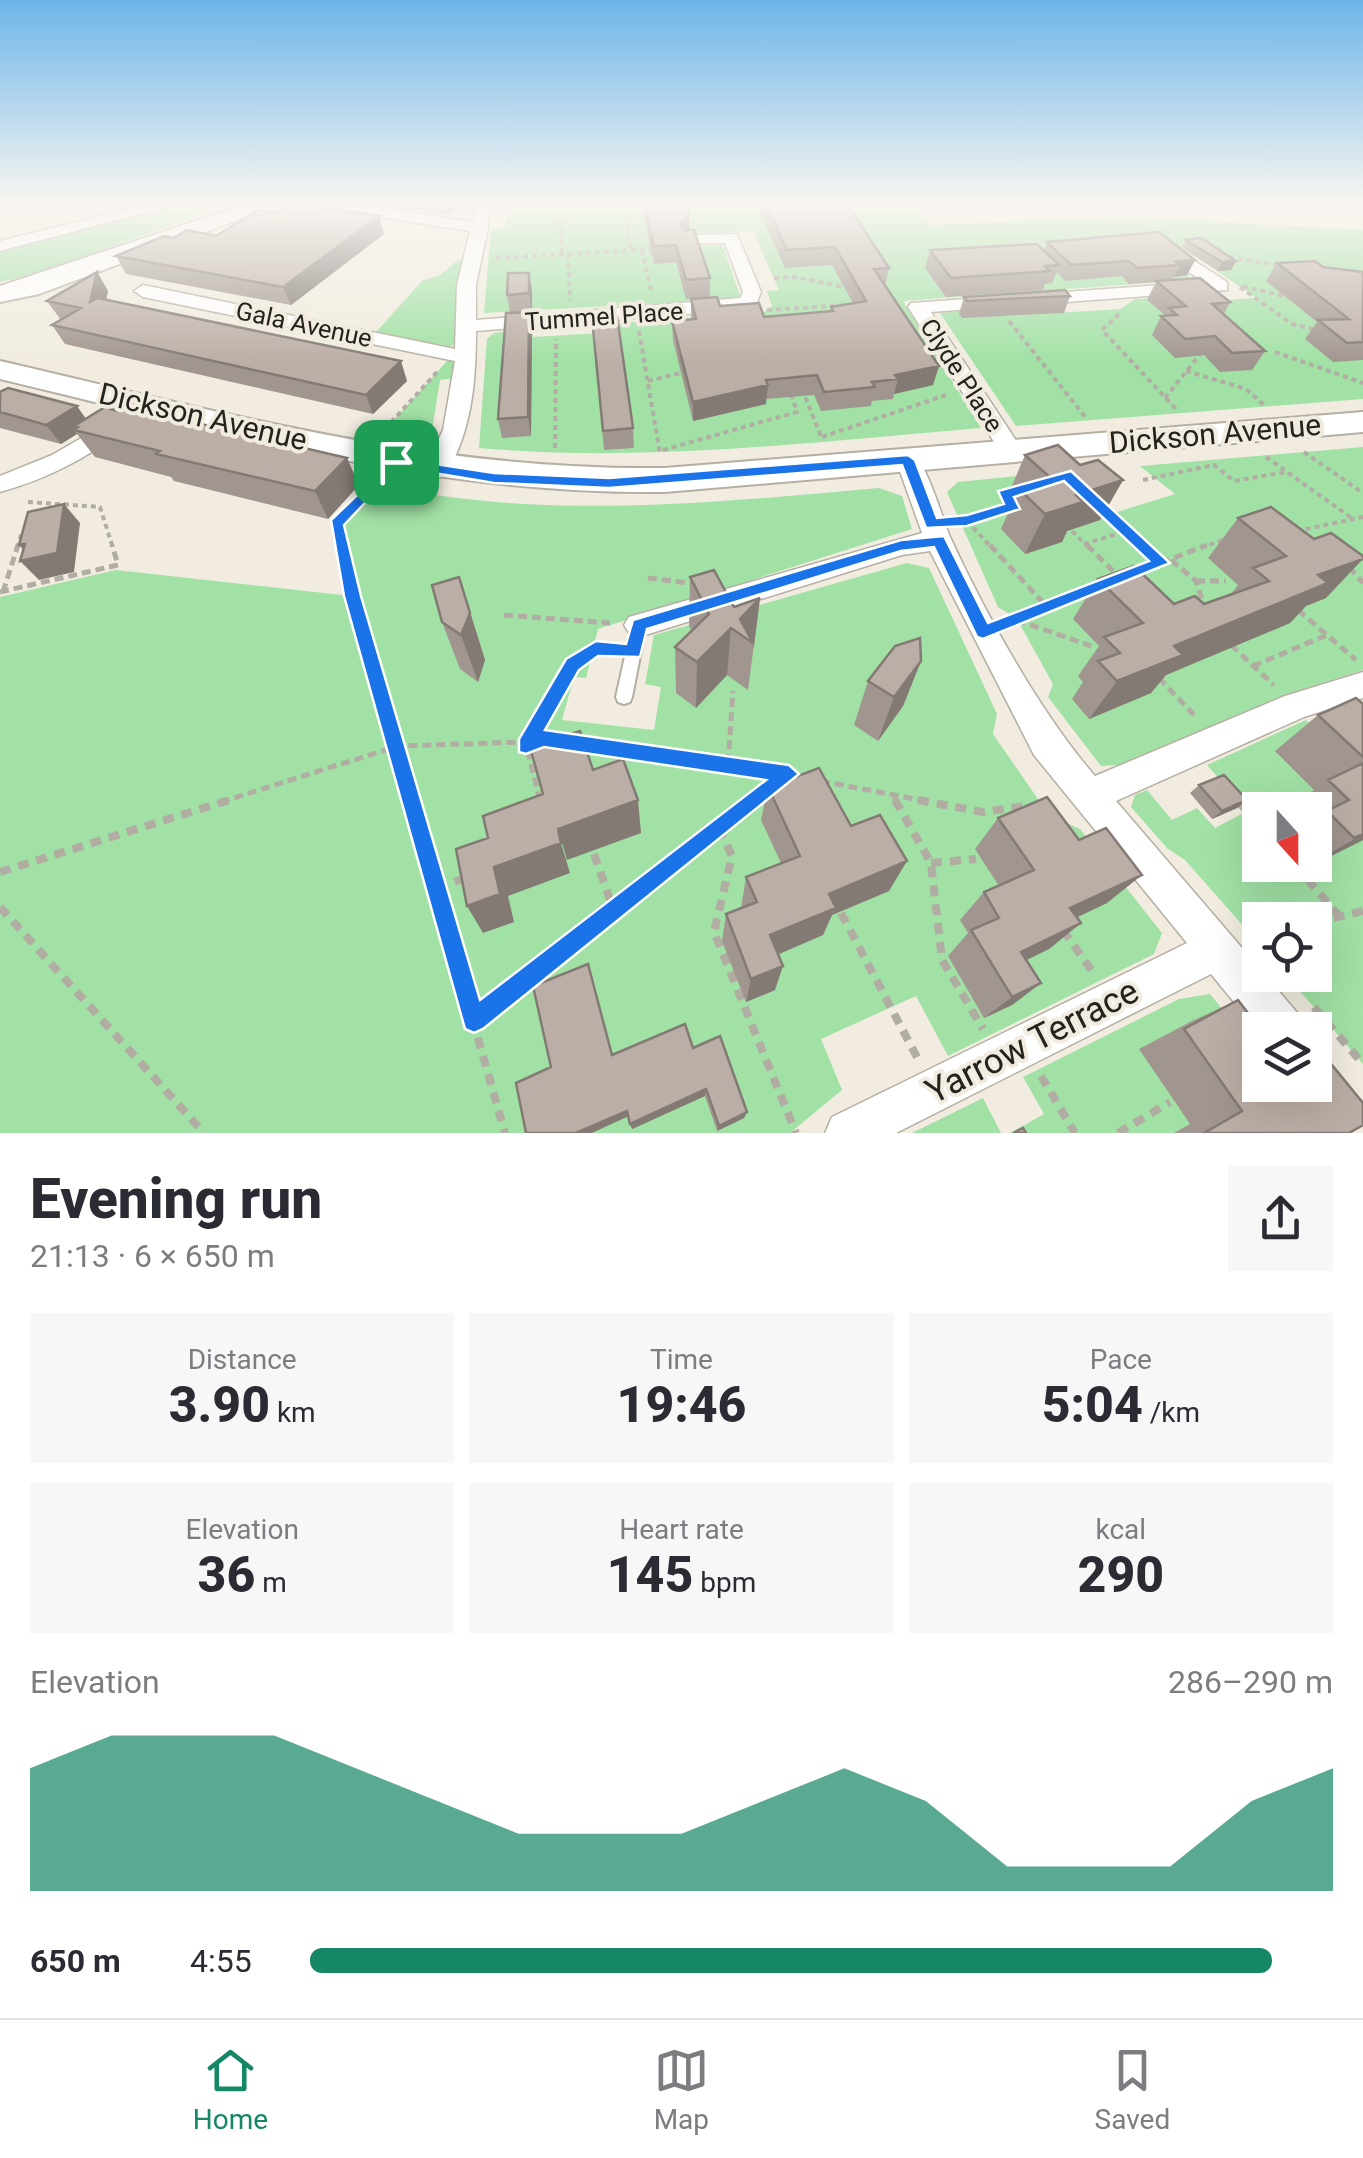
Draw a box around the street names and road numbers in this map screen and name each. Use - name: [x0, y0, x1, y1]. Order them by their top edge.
- street label: Gala Avenue: [233, 296, 375, 353]
- street label: Tummel Place: [524, 296, 684, 336]
- street label: Clyde Place: [914, 313, 1009, 437]
- street label: Dickson Avenue: [96, 376, 311, 457]
- street label: Dickson Avenue: [1108, 407, 1322, 460]
- street label: Yarrow Terrace: [919, 970, 1145, 1113]

